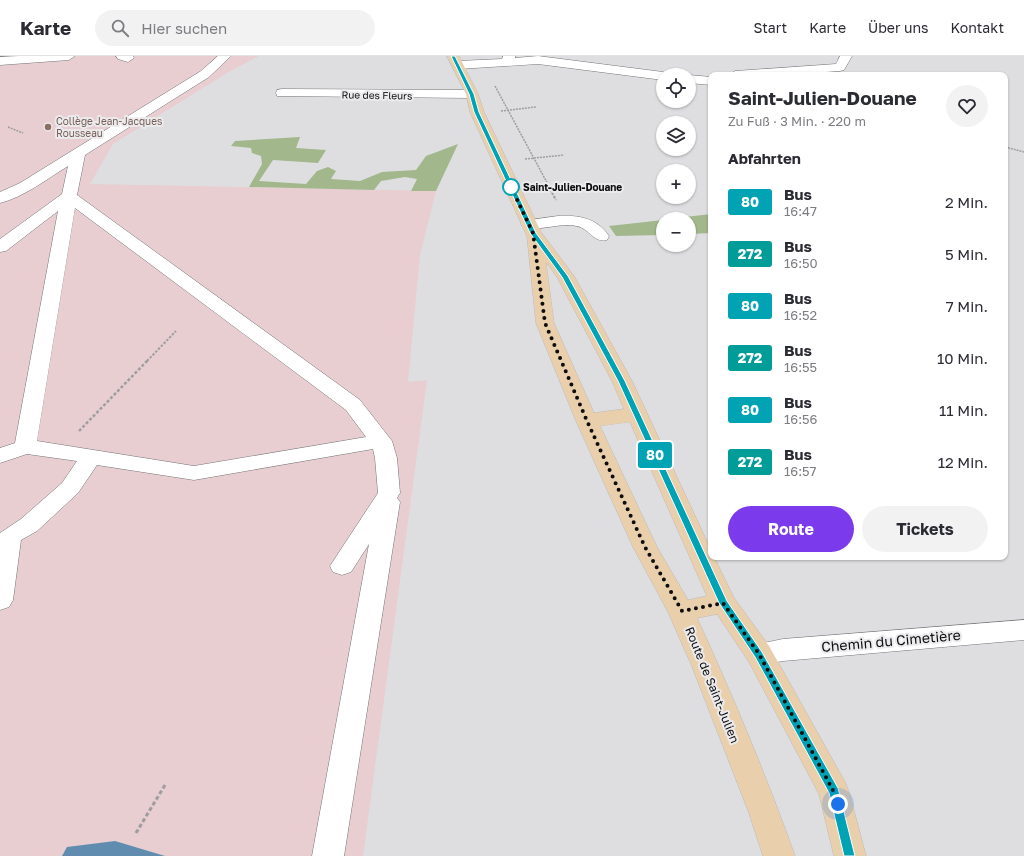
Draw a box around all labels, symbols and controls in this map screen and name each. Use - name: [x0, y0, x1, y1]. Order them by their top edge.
- search box: [95, 10, 375, 46]
- text: Karte: [20, 16, 71, 39]
- icon: search: [109, 17, 131, 39]
- text: Hier suchen: [141, 19, 227, 37]
- text: Start: [754, 19, 787, 36]
- text: Karte: [809, 19, 846, 36]
- text: Über uns: [868, 19, 928, 36]
- text: Kontakt: [950, 19, 1004, 36]
- map controls: [656, 68, 696, 252]
- button: locate: [656, 68, 696, 108]
- button: heart: [946, 85, 988, 127]
- text: Saint-Julien-Douane: [728, 86, 917, 109]
- street label: Rue des Fleurs: [341, 88, 413, 102]
- text: Zu Fuß · 3 Min. · 220 m: [728, 113, 866, 129]
- place label: Collège Jean-Jacques Rousseau: [56, 115, 162, 139]
- button: layers: [656, 116, 696, 156]
- marker: Collège Jean-Jacques Rousseau: [43, 122, 53, 132]
- text: Abfahrten: [728, 149, 801, 167]
- button: +: [656, 164, 696, 204]
- marker: Saint-Julien-Douane: [502, 178, 520, 196]
- place label: Saint-Julien-Douane: [523, 181, 622, 193]
- text: Bus: [784, 185, 812, 203]
- text: 80: [741, 193, 759, 210]
- text: 2 Min.: [945, 193, 988, 211]
- text: 16:47: [784, 203, 817, 219]
- button: −: [656, 212, 696, 252]
- text: Bus: [784, 237, 812, 255]
- text: 272: [738, 245, 762, 262]
- text: 5 Min.: [945, 245, 988, 263]
- text: 16:50: [784, 255, 818, 271]
- text: Bus: [784, 289, 812, 307]
- text: 80: [741, 297, 759, 314]
- text: 7 Min.: [946, 297, 988, 315]
- text: 16:52: [784, 307, 817, 323]
- text: Bus: [784, 341, 812, 359]
- text: 272: [738, 349, 762, 366]
- text: 10 Min.: [937, 349, 988, 367]
- text: 16:55: [784, 359, 817, 375]
- text: Bus: [784, 393, 812, 411]
- text: 80: [741, 401, 759, 418]
- text: 11 Min.: [939, 401, 988, 419]
- text: 16:56: [784, 411, 817, 427]
- line badge: 80: [637, 442, 673, 468]
- text: Bus: [784, 445, 812, 463]
- text: 80: [646, 446, 664, 463]
- text: 272: [738, 453, 762, 470]
- text: 12 Min.: [938, 453, 988, 471]
- text: 16:57: [784, 463, 817, 479]
- button: Route: [728, 506, 854, 552]
- button: Tickets: [862, 506, 988, 552]
- street label: Route de Saint-Julien: [682, 625, 743, 745]
- street label: Chemin du Cimetière: [821, 626, 961, 655]
- your location: [828, 794, 848, 814]

